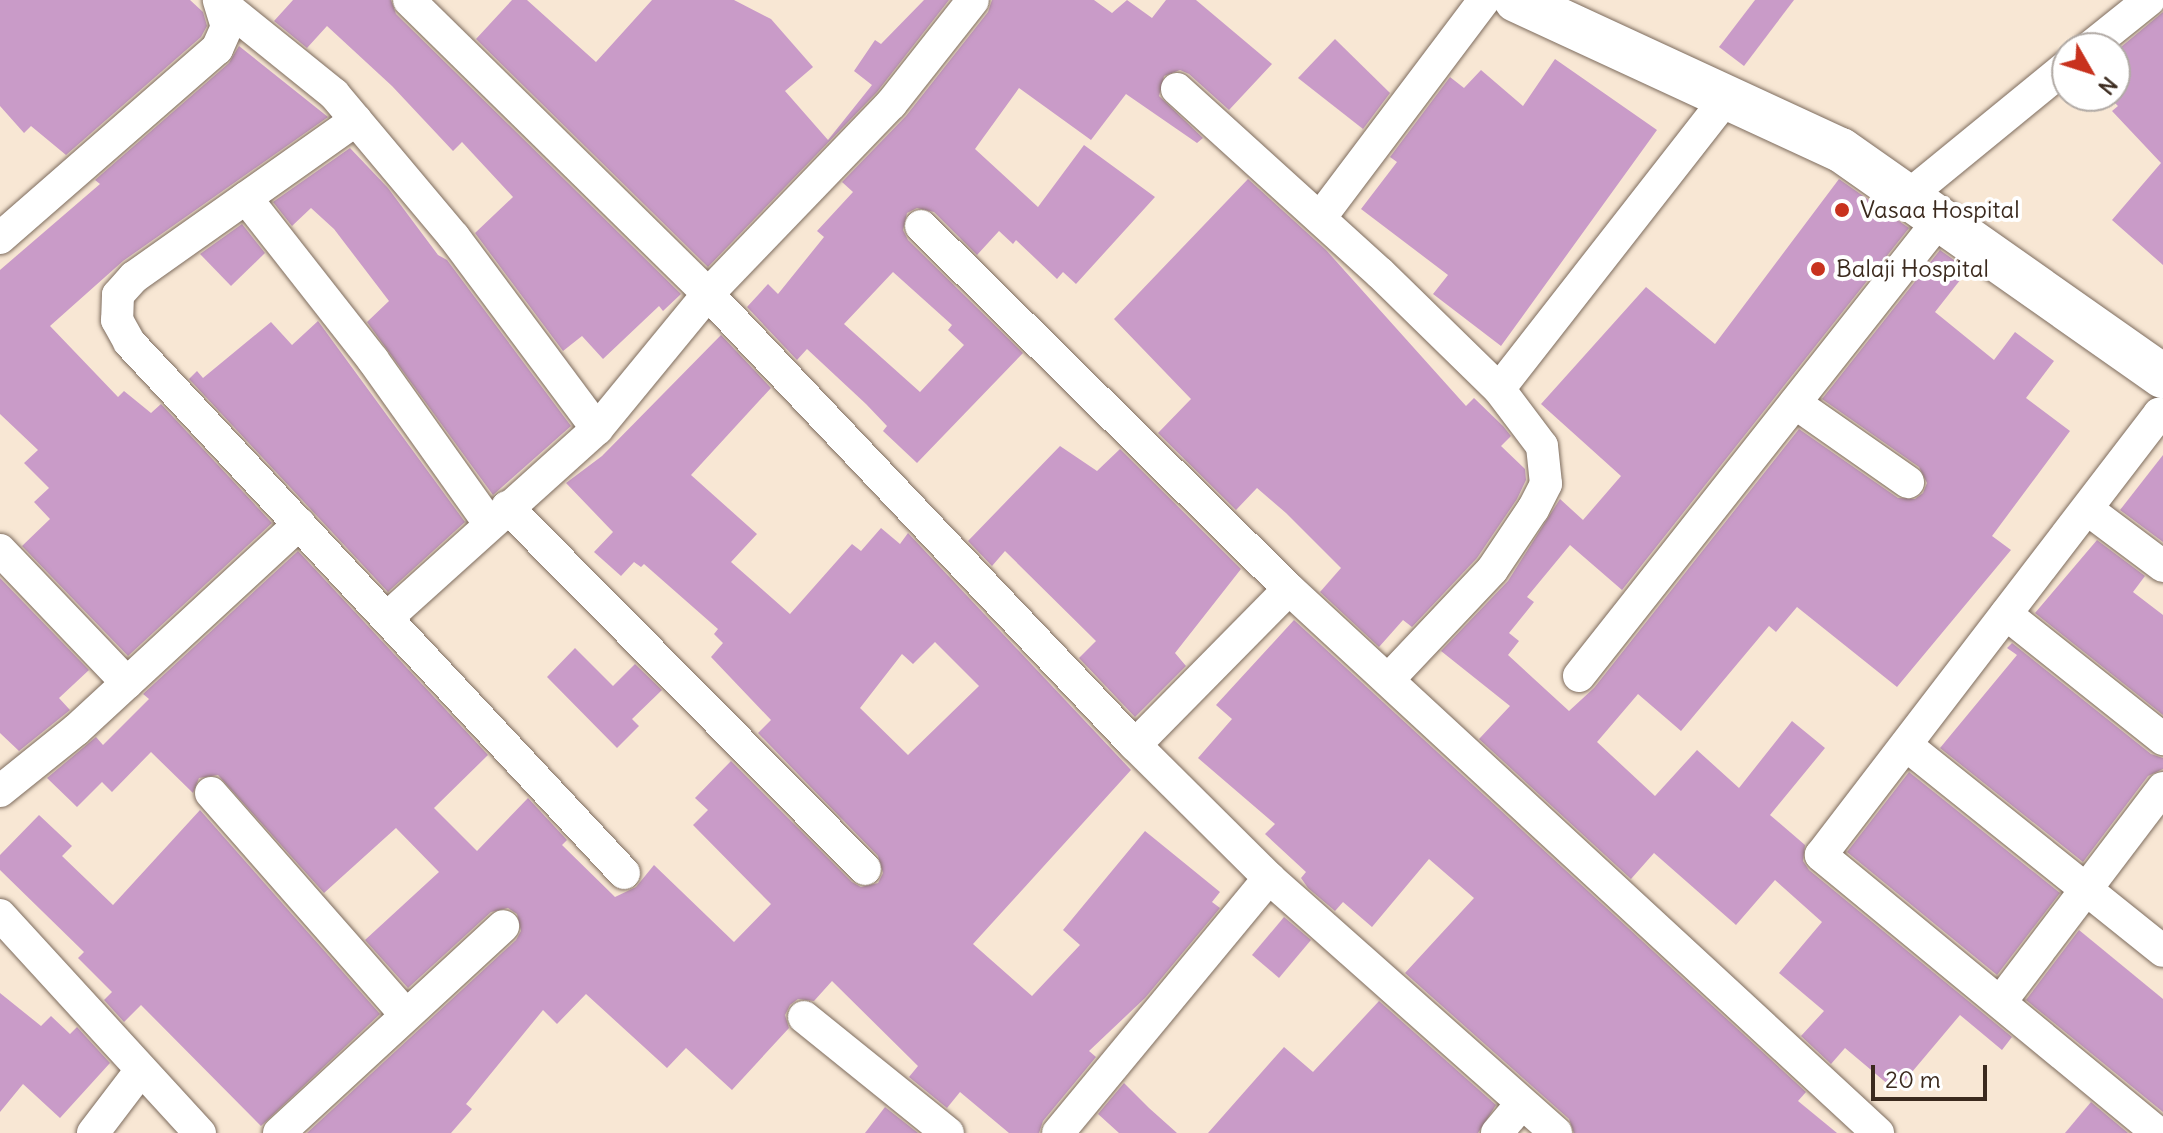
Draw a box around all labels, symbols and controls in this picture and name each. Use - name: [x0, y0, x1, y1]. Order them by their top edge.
- north arrow: [2051, 32, 2131, 112]
- text: N: [2092, 71, 2124, 101]
- place label: Vasaa Hospital: [1860, 196, 2020, 224]
- marker: Vasaa Hospital: [1831, 199, 1853, 221]
- place label: Balaji Hospital: [1836, 255, 1989, 283]
- marker: Balaji Hospital: [1807, 258, 1829, 280]
- scale bar: [1875, 1049, 1991, 1099]
- text: 20 m: [1885, 1064, 1941, 1094]

